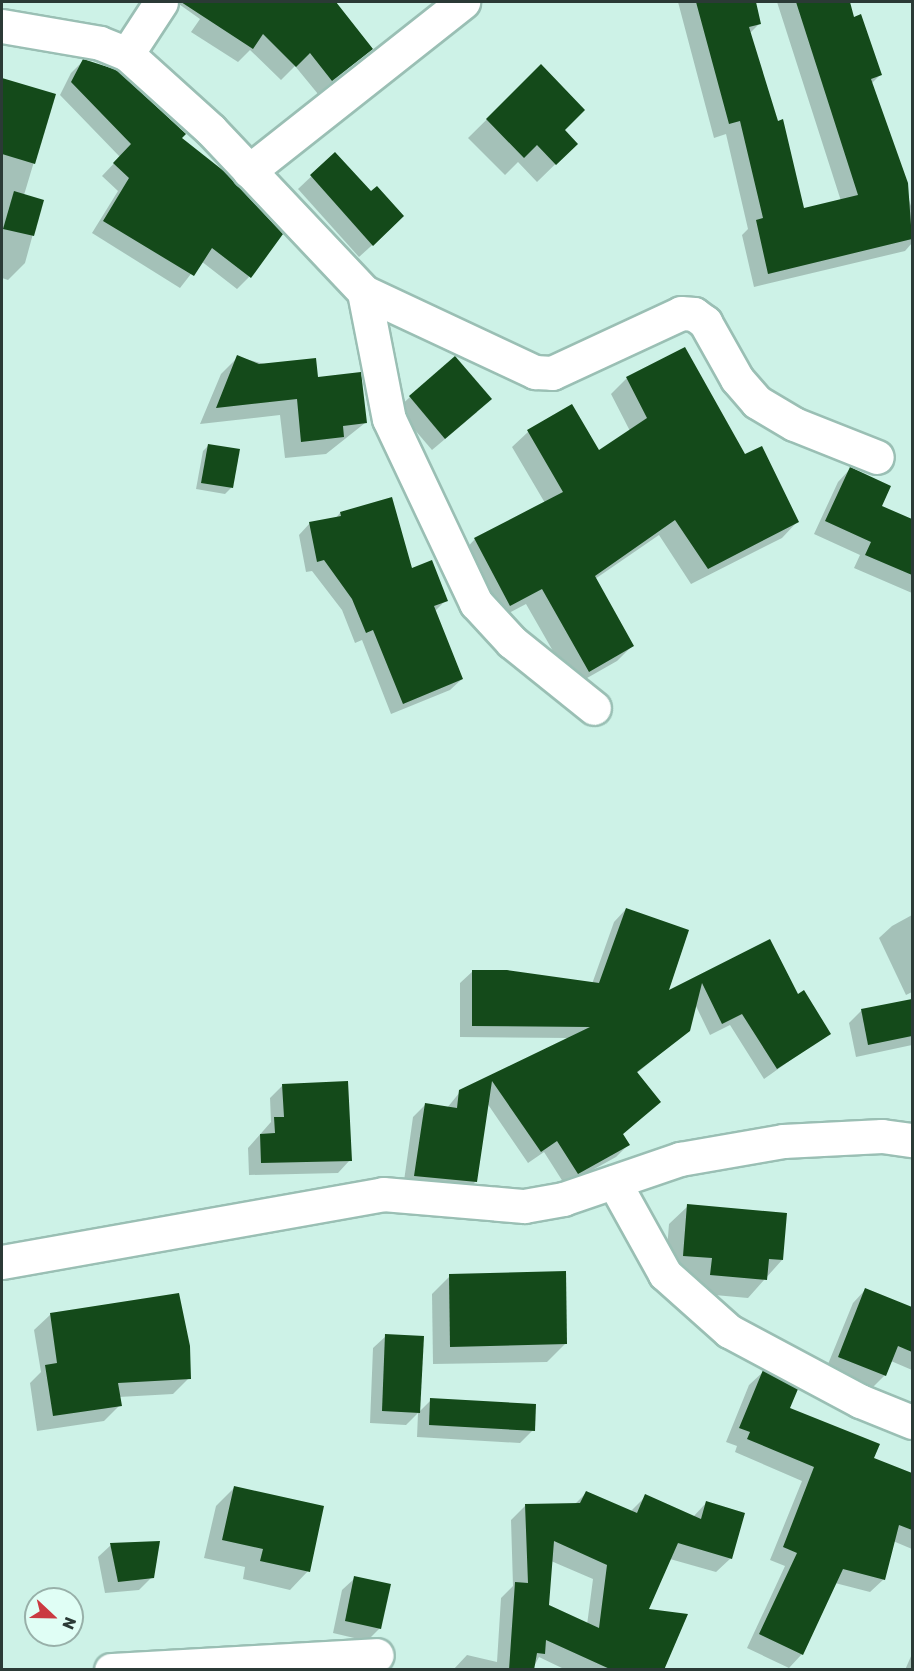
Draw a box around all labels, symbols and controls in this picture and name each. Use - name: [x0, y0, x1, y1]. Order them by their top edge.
- north arrow: [24, 1587, 84, 1647]
- text: N: [58, 1614, 80, 1632]

